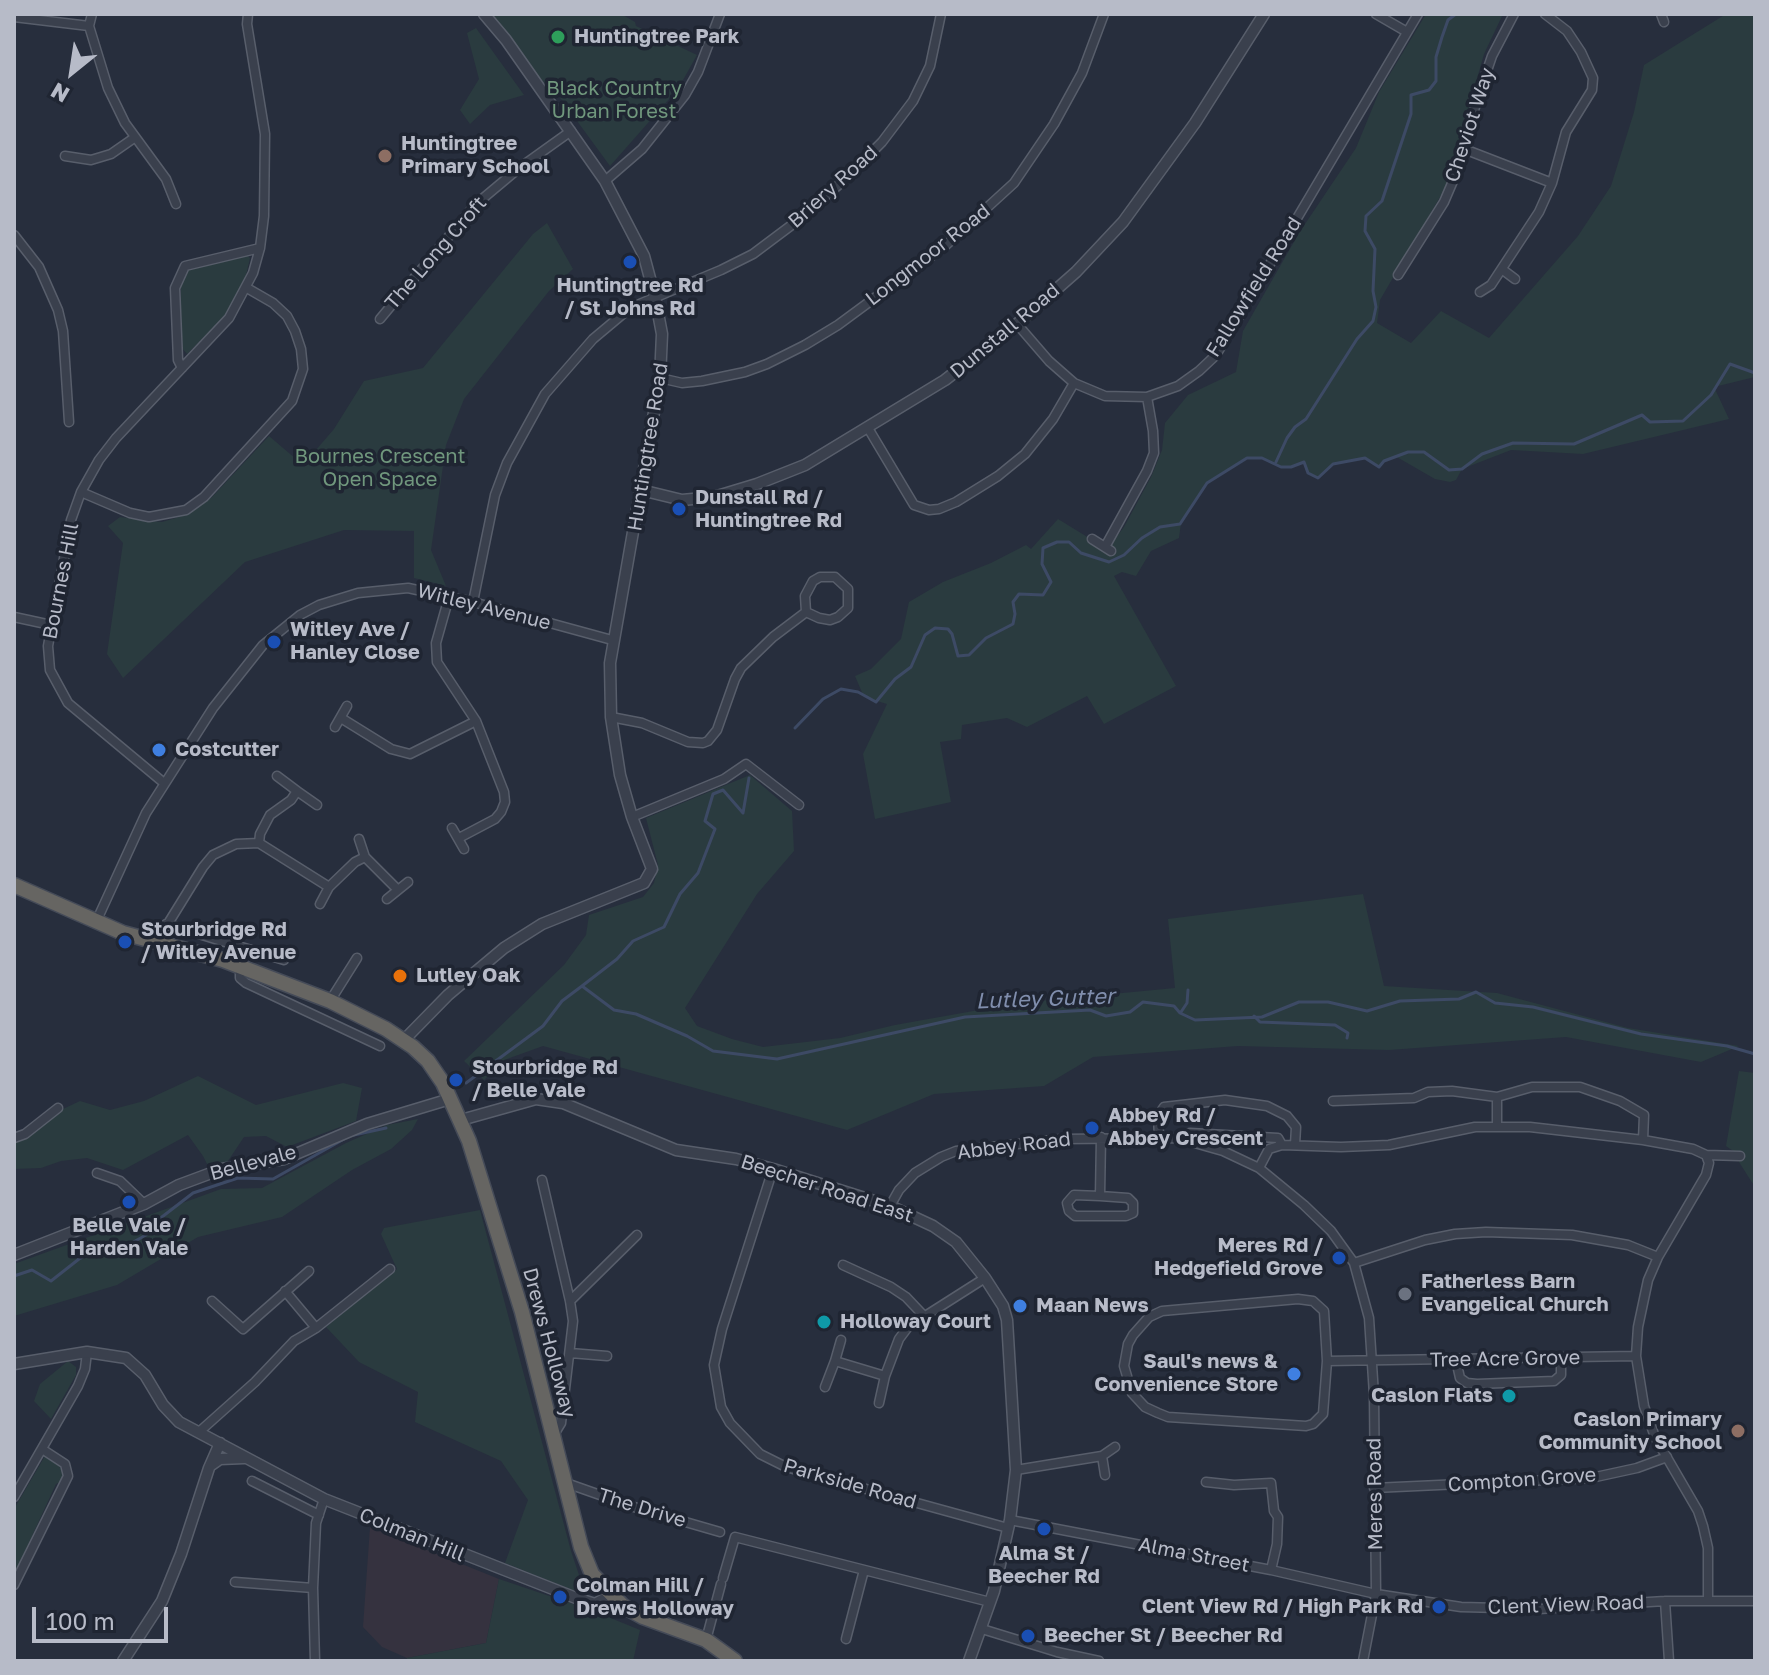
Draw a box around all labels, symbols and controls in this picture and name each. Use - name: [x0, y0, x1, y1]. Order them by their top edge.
- place label: Huntingtree Park: [574, 25, 739, 49]
- marker: Huntingtree Park: [549, 28, 567, 46]
- north arrow: [32, 32, 112, 112]
- street label: Cheviot Way: [1440, 65, 1500, 185]
- text: N: [46, 77, 74, 109]
- park label: Black Country Urban Forest: [546, 77, 682, 124]
- place label: Huntingtree Primary School: [401, 132, 550, 179]
- street label: Briery Road: [783, 141, 883, 233]
- marker: Huntingtree Primary School: [376, 147, 394, 165]
- street label: The Long Croft: [380, 191, 492, 315]
- street label: Longmoor Road: [861, 199, 995, 311]
- street label: Fallowfield Road: [1201, 213, 1307, 361]
- marker: Huntingtree Rd / St Johns Rd: [621, 253, 639, 271]
- place label: Huntingtree Rd / St Johns Rd: [556, 274, 704, 321]
- street label: Dunstall Road: [946, 278, 1064, 384]
- street label: Huntingtree Road: [623, 361, 673, 533]
- park label: Bournes Crescent Open Space: [295, 445, 465, 492]
- place label: Dunstall Rd / Huntingtree Rd: [695, 486, 842, 533]
- marker: Dunstall Rd / Huntingtree Rd: [670, 500, 688, 518]
- street label: Bournes Hill: [38, 521, 84, 641]
- street label: Witley Avenue: [415, 579, 553, 635]
- place label: Witley Ave / Hanley Close: [290, 618, 420, 665]
- marker: Witley Ave / Hanley Close: [265, 633, 283, 651]
- place label: Costcutter: [175, 738, 279, 762]
- marker: Costcutter: [150, 741, 168, 759]
- place label: Stourbridge Rd / Witley Avenue: [141, 918, 296, 965]
- marker: Stourbridge Rd / Witley Avenue: [116, 933, 134, 951]
- place label: Lutley Oak: [416, 964, 521, 988]
- marker: Lutley Oak: [391, 967, 409, 985]
- water label: Lutley Gutter: [975, 983, 1115, 1015]
- place label: Stourbridge Rd / Belle Vale: [472, 1056, 618, 1103]
- marker: Stourbridge Rd / Belle Vale: [447, 1071, 465, 1089]
- place label: Abbey Rd / Abbey Crescent: [1108, 1104, 1263, 1151]
- marker: Abbey Rd / Abbey Crescent: [1083, 1119, 1101, 1137]
- street label: Abbey Road: [956, 1127, 1072, 1165]
- street label: Bellevale: [207, 1140, 299, 1186]
- street label: Beecher Road East: [738, 1150, 916, 1228]
- marker: Belle Vale / Harden Vale: [120, 1193, 138, 1211]
- place label: Belle Vale / Harden Vale: [70, 1214, 188, 1261]
- place label: Meres Rd / Hedgefield Grove: [1154, 1234, 1323, 1281]
- marker: Meres Rd / Hedgefield Grove: [1330, 1249, 1348, 1267]
- street label: Drews Holloway: [517, 1265, 581, 1421]
- place label: Fatherless Barn Evangelical Church: [1421, 1270, 1609, 1317]
- marker: Fatherless Barn Evangelical Church: [1396, 1285, 1414, 1303]
- place label: Maan News: [1036, 1294, 1149, 1318]
- marker: Maan News: [1011, 1297, 1029, 1315]
- place label: Holloway Court: [840, 1310, 991, 1334]
- marker: Holloway Court: [815, 1313, 833, 1331]
- street label: Tree Acre Grove: [1430, 1346, 1580, 1372]
- place label: Saul's news & Convenience Store: [1094, 1350, 1278, 1397]
- marker: Saul's news & Convenience Store: [1285, 1365, 1303, 1383]
- place label: Caslon Flats: [1371, 1384, 1493, 1408]
- marker: Caslon Flats: [1500, 1387, 1518, 1405]
- place label: Caslon Primary Community School: [1538, 1408, 1722, 1455]
- marker: Caslon Primary Community School: [1729, 1422, 1747, 1440]
- street label: Meres Road: [1362, 1437, 1388, 1551]
- street label: Parkside Road: [781, 1454, 919, 1514]
- street label: Compton Grove: [1447, 1463, 1597, 1497]
- street label: The Drive: [595, 1483, 689, 1533]
- street label: Colman Hill: [356, 1503, 468, 1567]
- marker: Alma St / Beecher Rd: [1035, 1520, 1053, 1538]
- street label: Alma Street: [1136, 1532, 1252, 1578]
- place label: Alma St / Beecher Rd: [988, 1542, 1100, 1589]
- place label: Colman Hill / Drews Holloway: [576, 1574, 734, 1621]
- marker: Colman Hill / Drews Holloway: [551, 1588, 569, 1606]
- street label: Clent View Road: [1487, 1590, 1645, 1620]
- scale bar: [36, 1591, 172, 1641]
- place label: Clent View Rd / High Park Rd: [1142, 1595, 1423, 1619]
- marker: Clent View Rd / High Park Rd: [1430, 1598, 1448, 1616]
- text: 100 m: [46, 1606, 115, 1635]
- place label: Beecher St / Beecher Rd: [1044, 1624, 1282, 1648]
- marker: Beecher St / Beecher Rd: [1019, 1627, 1037, 1645]

